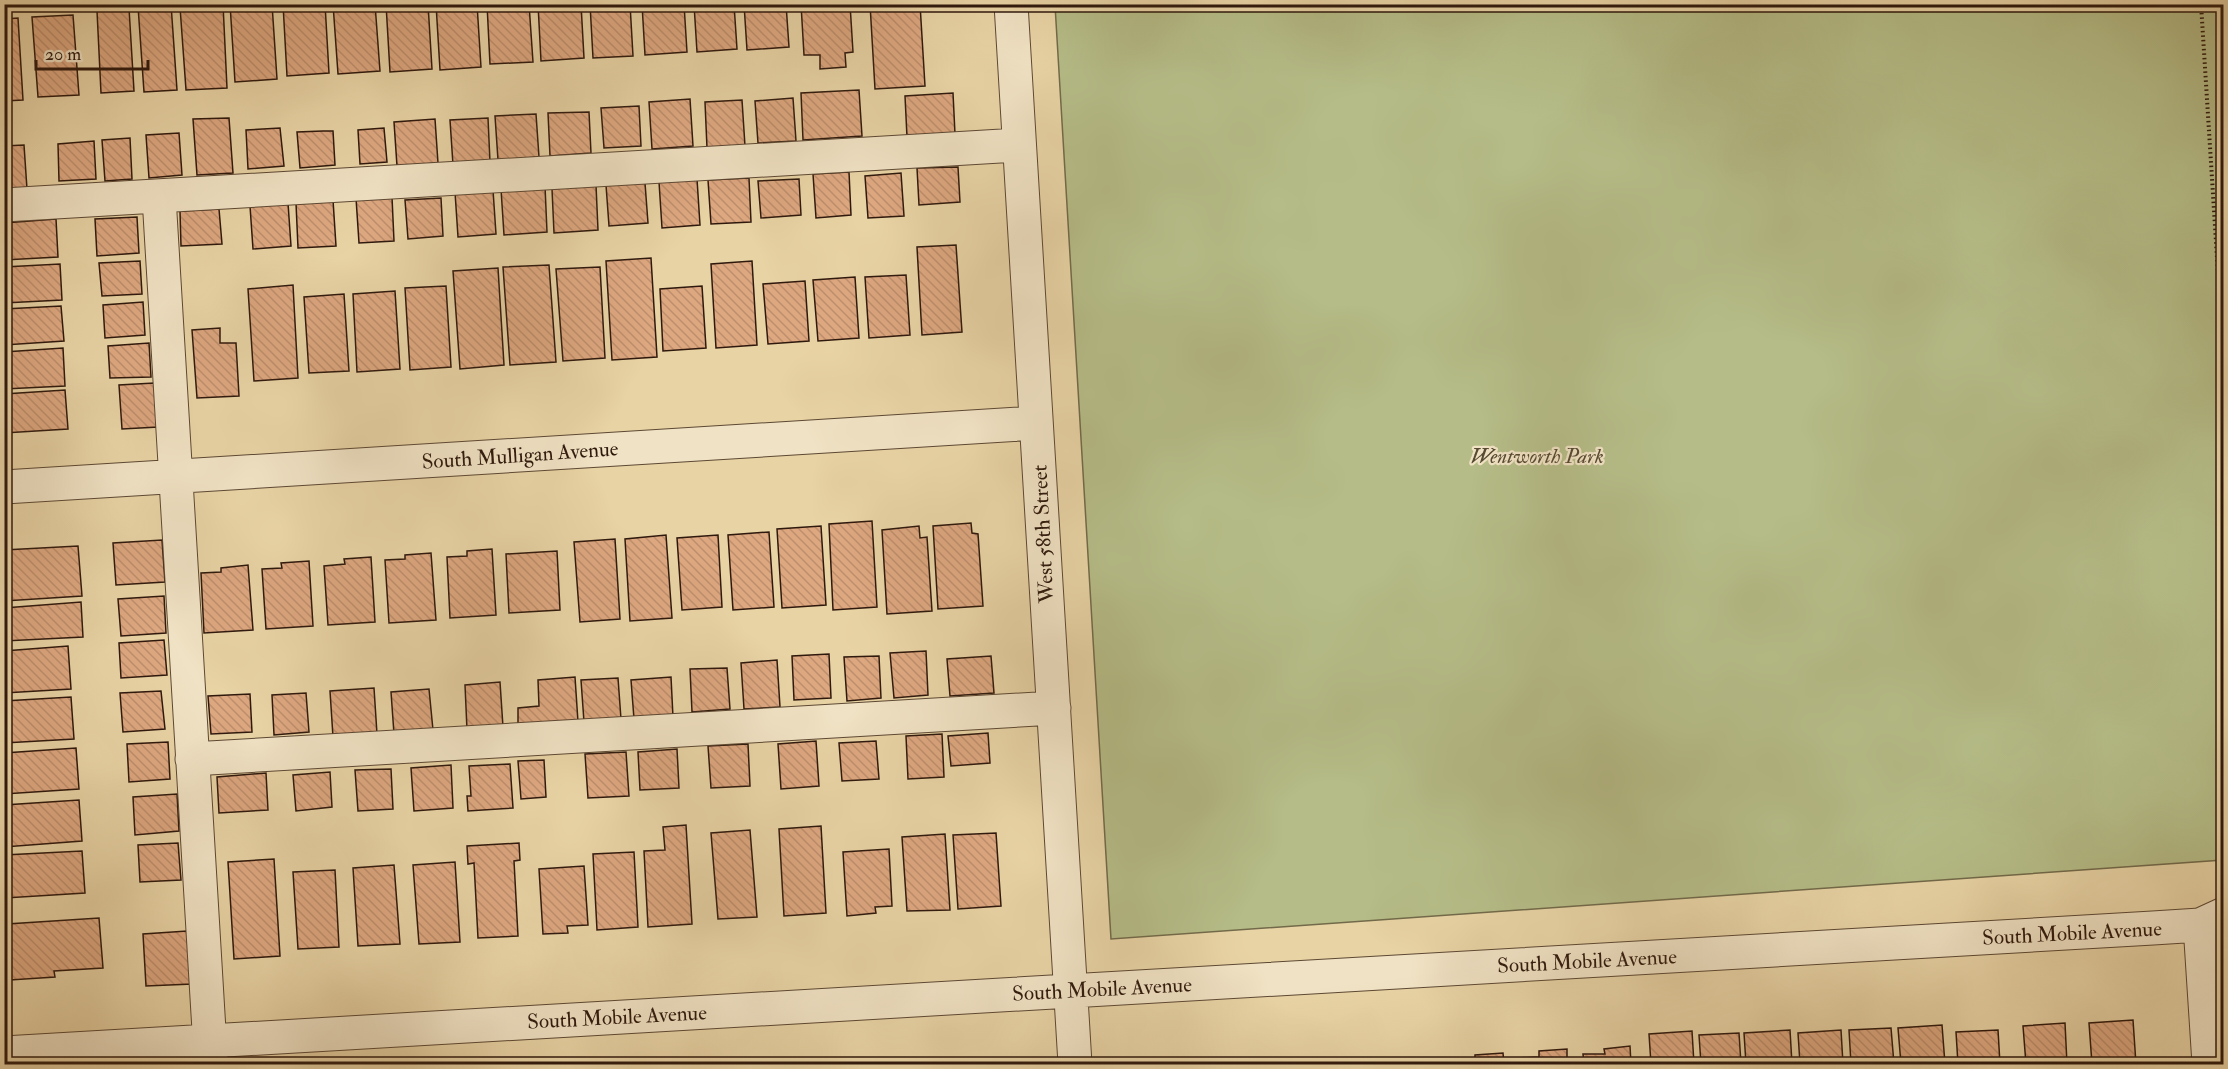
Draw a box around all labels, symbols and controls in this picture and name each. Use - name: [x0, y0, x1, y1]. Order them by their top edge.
- scale bar: [36, 33, 148, 71]
- text: 20 m: [45, 43, 81, 66]
- street label: South Mulligan Avenue: [421, 435, 619, 476]
- park label: Wentworth Park: [1470, 443, 1604, 470]
- street label: West 58th Street: [1026, 464, 1061, 605]
- street label: South Mobile Avenue: [1981, 915, 2163, 952]
- street label: South Mobile Avenue: [1496, 943, 1678, 980]
- street label: South Mobile Avenue: [1011, 971, 1193, 1008]
- street label: South Mobile Avenue: [526, 999, 708, 1036]

